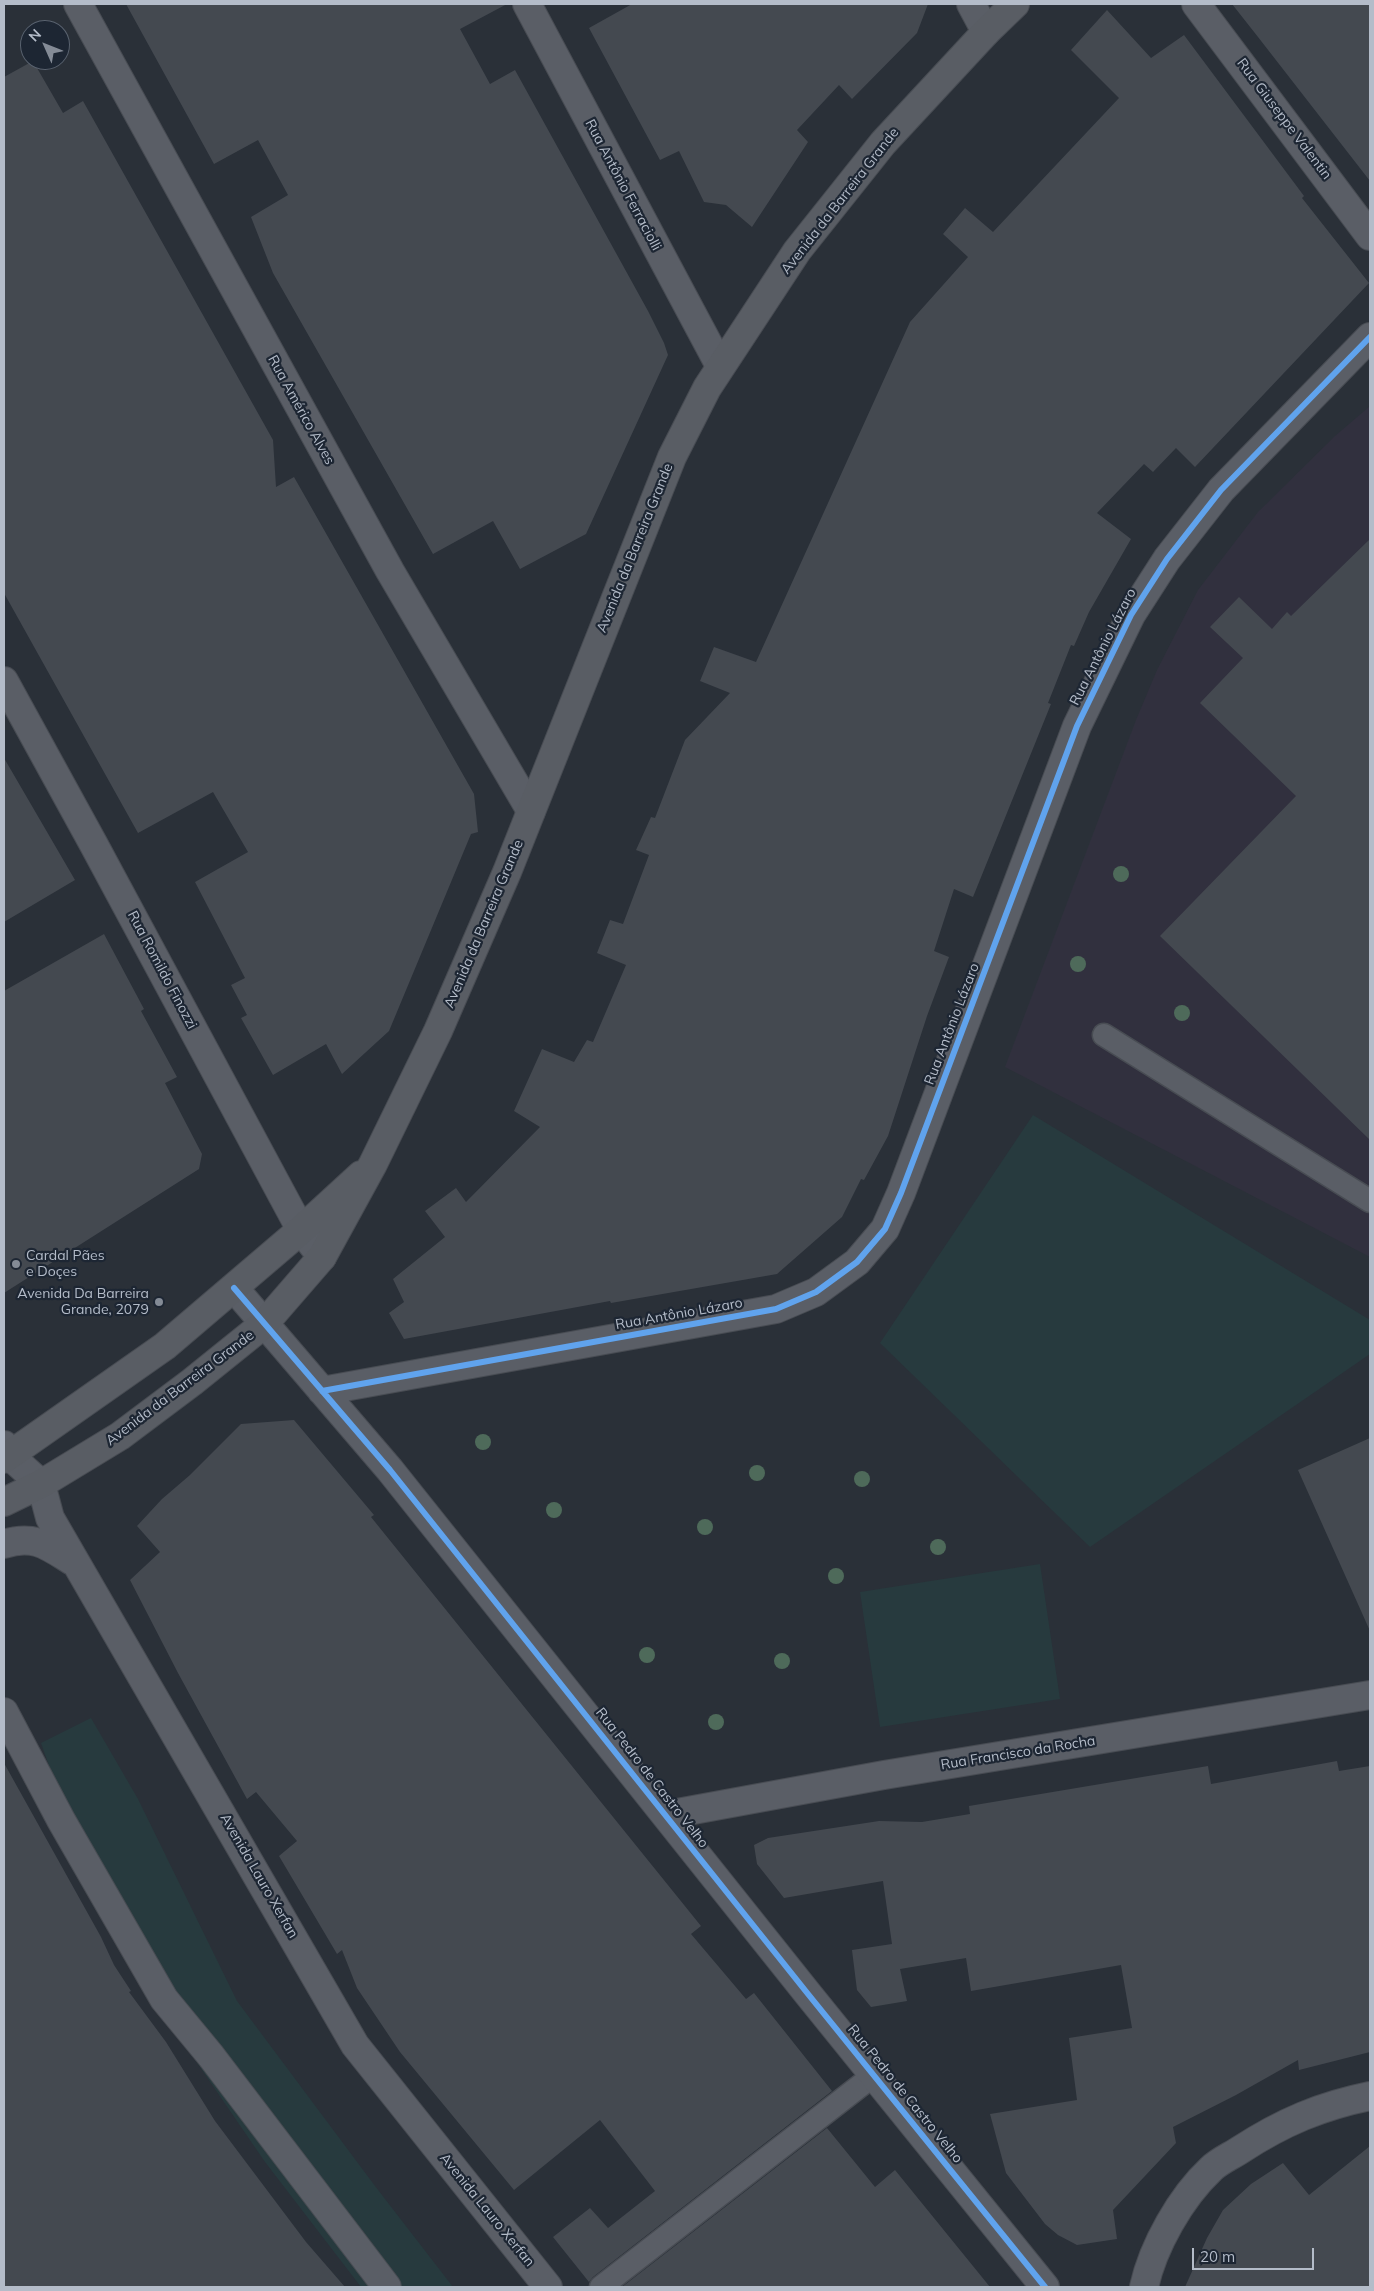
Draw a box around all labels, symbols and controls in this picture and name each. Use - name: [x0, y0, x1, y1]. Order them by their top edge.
- north arrow: [20, 20, 70, 70]
- text: N: [25, 25, 45, 45]
- street label: Rua Giuseppe Valentin: [1233, 55, 1335, 183]
- street label: Rua Antônio Ferraciolli: [581, 116, 665, 254]
- street label: Avenida da Barreira Grande: [778, 124, 902, 278]
- street label: Rua Américo Alves: [264, 352, 338, 468]
- street label: Avenida da Barreira Grande: [593, 461, 677, 635]
- street label: Rua Antônio Lázaro: [1066, 586, 1140, 708]
- street label: Avenida da Barreira Grande: [441, 837, 527, 1011]
- street label: Rua Romildo Finozzi: [124, 908, 200, 1032]
- street label: Rua Antônio Lázaro: [921, 961, 983, 1087]
- place label: Cardal Pães e Doçes: [26, 1248, 105, 1280]
- marker: Cardal Pães e Doçes: [10, 1258, 22, 1270]
- place label: Avenida Da Barreira Grande, 2079: [17, 1286, 149, 1318]
- street label: Rua Antônio Lázaro: [614, 1295, 744, 1333]
- marker: Avenida Da Barreira Grande, 2079: [153, 1296, 165, 1308]
- street label: Avenida da Barreira Grande: [103, 1327, 257, 1449]
- street label: Rua Pedro de Castro Velho: [592, 1705, 712, 1851]
- street label: Rua Francisco da Rocha: [939, 1732, 1097, 1774]
- street label: Avenida Lauro Xerfan: [216, 1811, 302, 1941]
- street label: Rua Pedro de Castro Velho: [844, 2021, 966, 2167]
- street label: Avenida Lauro Xerfan: [436, 2150, 538, 2270]
- scale bar: [1194, 2238, 1316, 2270]
- text: 20 m: [1200, 2247, 1235, 2266]

